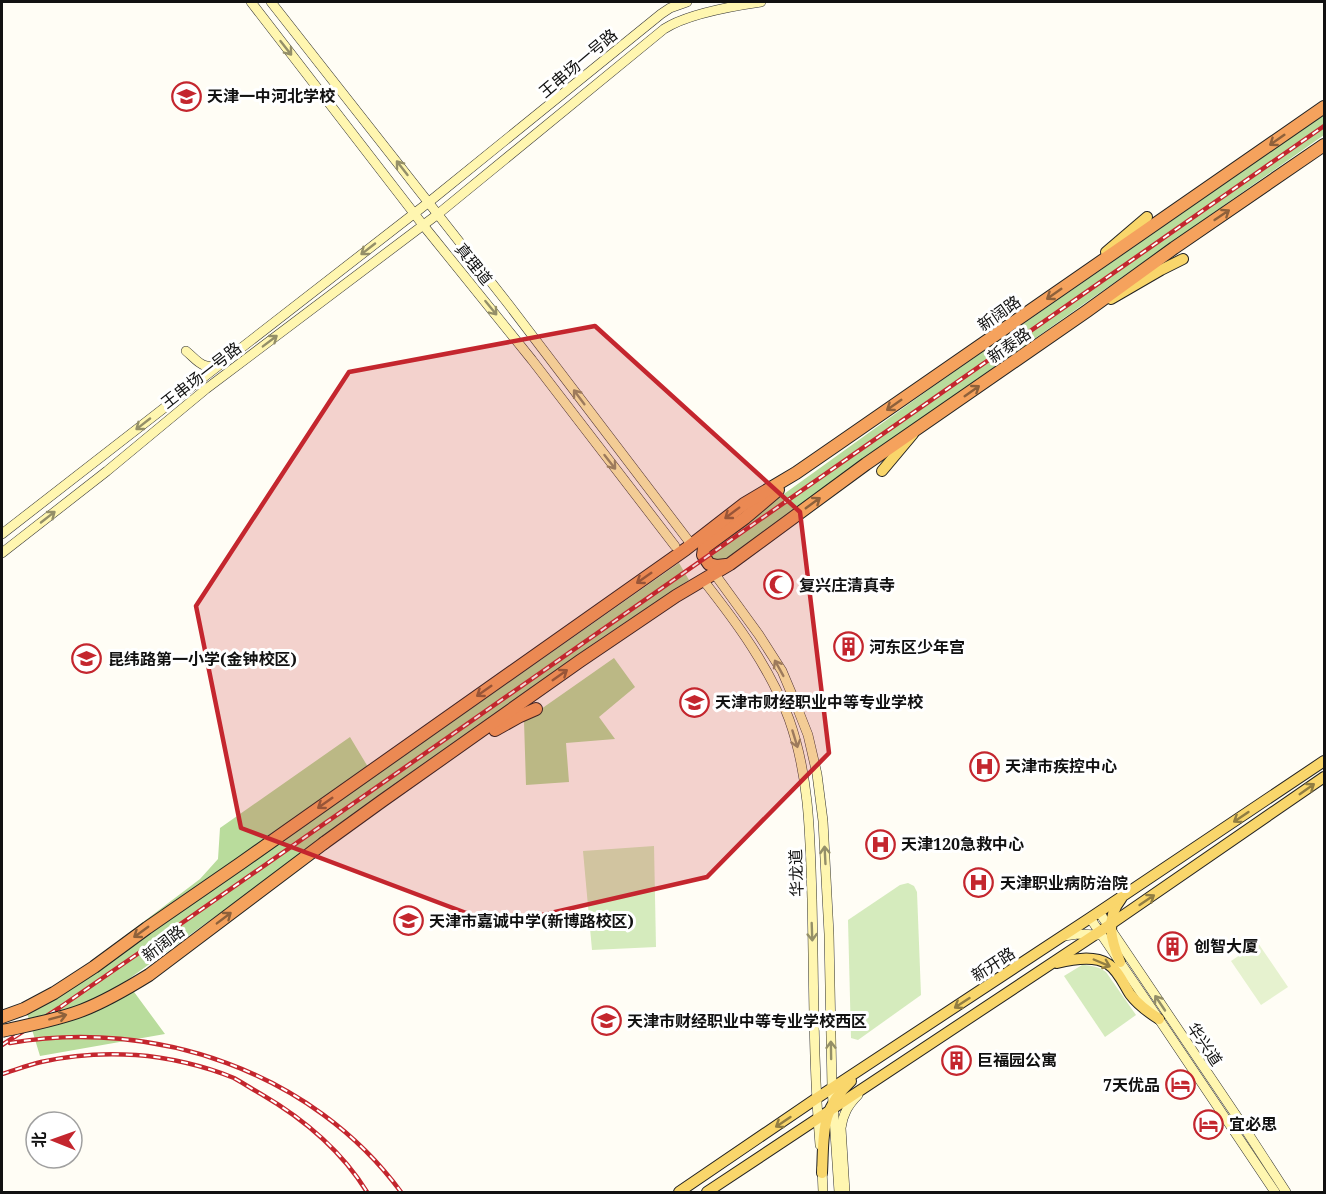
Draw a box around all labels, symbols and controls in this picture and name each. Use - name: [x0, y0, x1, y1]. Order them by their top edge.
- street label: 王串场一号路: [534, 24, 622, 102]
- one-way arrow: [280, 40, 293, 56]
- school or university icon: 天津一中河北学校: [170, 80, 202, 112]
- place label: 天津一中河北学校: [207, 85, 336, 107]
- one-way arrow: [1269, 134, 1285, 146]
- one-way arrow: [395, 160, 408, 176]
- one-way arrow: [1213, 209, 1230, 221]
- street label: 真理道: [450, 238, 498, 290]
- one-way arrow: [360, 242, 376, 255]
- one-way arrow: [1047, 288, 1063, 300]
- street label: 新阔路: [973, 290, 1025, 336]
- one-way arrow: [484, 300, 497, 316]
- street label: 新泰路: [983, 322, 1035, 368]
- one-way arrow: [261, 335, 277, 348]
- street label: 王串场一号路: [156, 337, 246, 413]
- one-way arrow: [964, 385, 980, 397]
- one-way arrow: [573, 389, 586, 405]
- one-way arrow: [887, 399, 903, 411]
- one-way arrow: [135, 417, 151, 430]
- one-way arrow: [604, 453, 617, 469]
- one-way arrow: [804, 496, 820, 509]
- one-way arrow: [724, 507, 740, 520]
- one-way arrow: [39, 511, 55, 524]
- mosque icon: 复兴庄清真寺: [762, 569, 794, 601]
- one-way arrow: [636, 572, 652, 585]
- place label: 复兴庄清真寺: [799, 574, 895, 596]
- building icon: 河东区少年宫: [832, 631, 864, 663]
- place label: 河东区少年宫: [869, 636, 965, 658]
- school or university icon: 昆纬路第一小学(金钟校区): [71, 643, 103, 675]
- place label: 昆纬路第一小学(金钟校区): [108, 648, 297, 670]
- one-way arrow: [773, 660, 785, 677]
- one-way arrow: [552, 669, 568, 681]
- one-way arrow: [477, 685, 493, 697]
- school or university icon: 天津市财经职业中等专业学校: [678, 686, 710, 718]
- place label: 天津市财经职业中等专业学校: [715, 691, 924, 713]
- one-way arrow: [790, 729, 801, 748]
- hospital icon: 天津市疾控中心: [968, 750, 1000, 782]
- place label: 天津市疾控中心: [1005, 755, 1117, 777]
- one-way arrow: [1299, 783, 1315, 795]
- one-way arrow: [317, 797, 333, 809]
- one-way arrow: [1233, 811, 1250, 823]
- hospital icon: 天津120急救中心: [864, 828, 896, 860]
- place label: 天津120急救中心: [901, 833, 1024, 855]
- one-way arrow: [819, 846, 830, 866]
- street label: 华龙道: [784, 849, 808, 897]
- hospital icon: 天津职业病防治院: [963, 867, 995, 899]
- place label: 天津职业病防治院: [1000, 872, 1128, 894]
- one-way arrow: [1138, 894, 1154, 906]
- school or university icon: 天津市嘉诚中学(新博路校区): [392, 905, 424, 937]
- place label: 天津市嘉诚中学(新博路校区): [429, 910, 634, 932]
- one-way arrow: [216, 912, 232, 924]
- street label: 新阔路: [137, 920, 189, 966]
- one-way arrow: [807, 922, 818, 942]
- one-way arrow: [134, 926, 150, 939]
- building icon: 创智大厦: [1157, 930, 1189, 962]
- place label: 创智大厦: [1194, 935, 1258, 957]
- street label: 新开路: [967, 942, 1019, 986]
- one-way arrow: [1093, 958, 1111, 969]
- one-way arrow: [1154, 996, 1166, 1012]
- one-way arrow: [954, 997, 970, 1009]
- school or university icon: 天津市财经职业中等专业学校西区: [590, 1005, 622, 1037]
- place label: 天津市财经职业中等专业学校西区: [627, 1010, 867, 1032]
- one-way arrow: [49, 1011, 68, 1023]
- street label: 华兴道: [1182, 1018, 1228, 1070]
- one-way arrow: [826, 1041, 837, 1061]
- building icon: 巨福园公寓: [940, 1044, 972, 1076]
- place label: 巨福园公寓: [977, 1049, 1057, 1071]
- hotel icon: 7天优品: [1165, 1069, 1197, 1101]
- place label: 7天优品: [1103, 1074, 1160, 1096]
- hotel icon: 宜必思: [1192, 1108, 1224, 1140]
- north arrow: [24, 1110, 84, 1170]
- place label: 宜必思: [1229, 1113, 1277, 1135]
- one-way arrow: [775, 1116, 791, 1128]
- text: 北: [28, 1132, 50, 1148]

